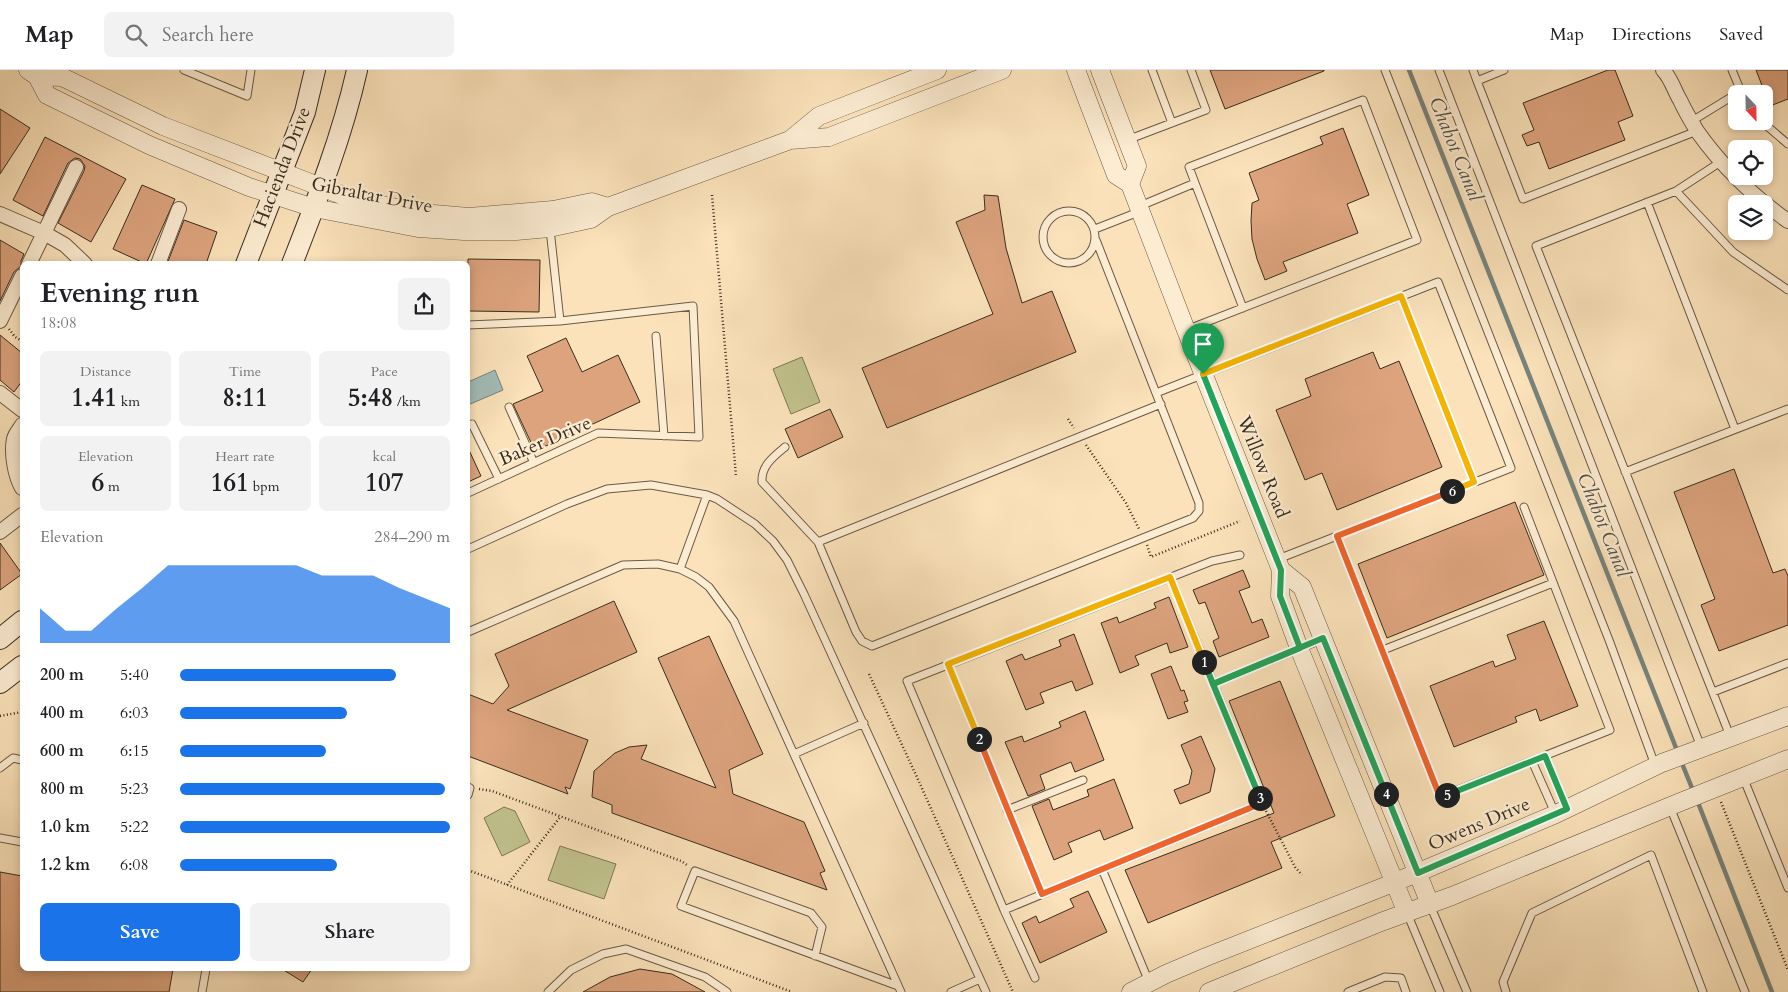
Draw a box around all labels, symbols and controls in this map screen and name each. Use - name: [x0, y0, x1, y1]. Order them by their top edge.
- search box: [104, 12, 454, 57]
- text: Map: [25, 18, 74, 51]
- icon: search: [122, 21, 150, 49]
- text: Search here: [162, 22, 254, 48]
- text: Map: [1550, 22, 1584, 47]
- text: Directions: [1612, 22, 1691, 47]
- text: Saved: [1719, 22, 1763, 47]
- north arrow: [1728, 85, 1772, 130]
- map controls: [1728, 85, 1773, 240]
- water label: Chabot Canal: [1423, 93, 1489, 206]
- street label: Hacienda Drive: [247, 103, 317, 231]
- button: locate: [1728, 140, 1773, 185]
- street label: Gibraltar Drive: [309, 171, 435, 219]
- button: layers: [1728, 195, 1773, 240]
- text: Evening run: [40, 274, 199, 312]
- button: share: [398, 278, 450, 330]
- text: 18:08: [40, 312, 77, 334]
- pin: [1182, 323, 1224, 374]
- icon: arrive: [1189, 330, 1217, 358]
- text: Distance: [80, 362, 131, 381]
- text: Time: [229, 362, 261, 381]
- text: Pace: [371, 362, 398, 381]
- text: 1.41: [71, 381, 117, 415]
- text: 8:11: [222, 381, 268, 415]
- text: 5:48: [348, 381, 393, 415]
- text: km: [117, 392, 140, 411]
- text: /km: [393, 392, 421, 411]
- street label: Baker Drive: [495, 410, 595, 472]
- street label: Willow Road: [1230, 411, 1295, 522]
- text: Elevation: [78, 447, 133, 466]
- text: Heart rate: [215, 447, 275, 466]
- text: kcal: [373, 447, 396, 466]
- text: 6: [91, 466, 104, 500]
- text: 161: [210, 466, 249, 500]
- text: 107: [365, 466, 404, 500]
- water label: Chabot Canal: [1571, 469, 1637, 582]
- text: m: [104, 477, 120, 496]
- text: bpm: [249, 477, 279, 496]
- pin: 6: [1440, 478, 1464, 504]
- text: 6: [1449, 482, 1456, 501]
- text: Elevation: [40, 526, 104, 548]
- text: 284–290 m: [374, 526, 450, 548]
- pin: 1: [1192, 650, 1216, 674]
- text: 1: [1201, 653, 1208, 672]
- text: 200 m: [40, 664, 84, 686]
- text: 5:40: [120, 664, 149, 686]
- text: 400 m: [40, 702, 84, 724]
- text: 6:03: [120, 702, 149, 724]
- pin: 2: [966, 726, 992, 752]
- text: 2: [976, 730, 983, 749]
- text: 600 m: [40, 740, 84, 762]
- text: 6:15: [120, 740, 149, 762]
- text: 800 m: [40, 778, 84, 800]
- text: 5:23: [120, 778, 149, 800]
- pin: 4: [1374, 782, 1398, 806]
- pin: 5: [1434, 782, 1460, 808]
- text: 4: [1383, 785, 1390, 804]
- pin: 3: [1248, 786, 1272, 810]
- text: 5: [1444, 786, 1451, 805]
- text: 3: [1257, 789, 1264, 808]
- street label: Owens Drive: [1424, 791, 1534, 857]
- text: 1.0 km: [40, 816, 90, 838]
- text: 5:22: [120, 816, 149, 838]
- text: 1.2 km: [40, 854, 90, 876]
- text: 6:08: [120, 854, 149, 876]
- button: Save: [40, 903, 240, 961]
- button: Share: [250, 903, 450, 961]

